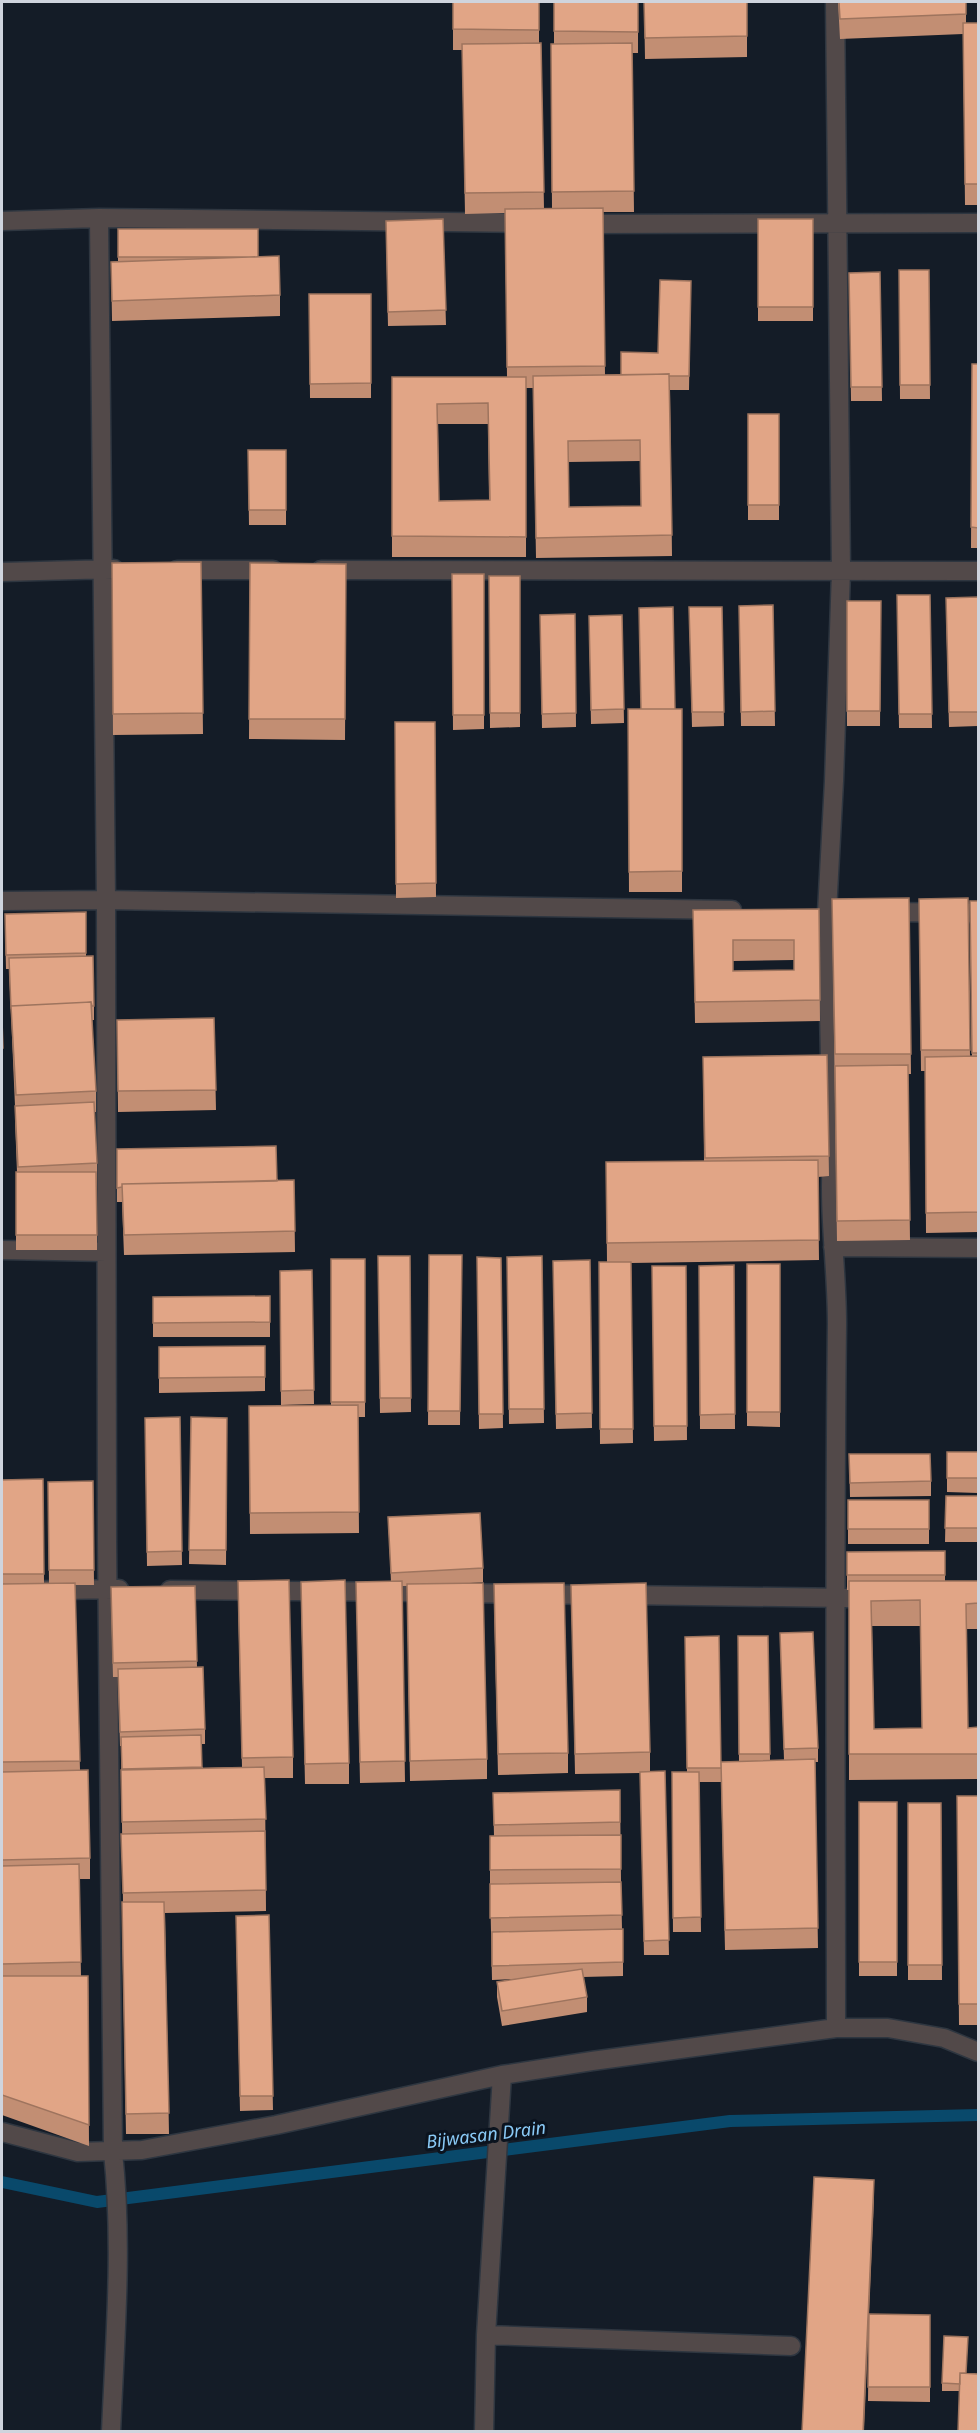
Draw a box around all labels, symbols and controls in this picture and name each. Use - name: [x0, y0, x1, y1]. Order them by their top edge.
- water label: Bijwasan Drain: [425, 2115, 547, 2153]

